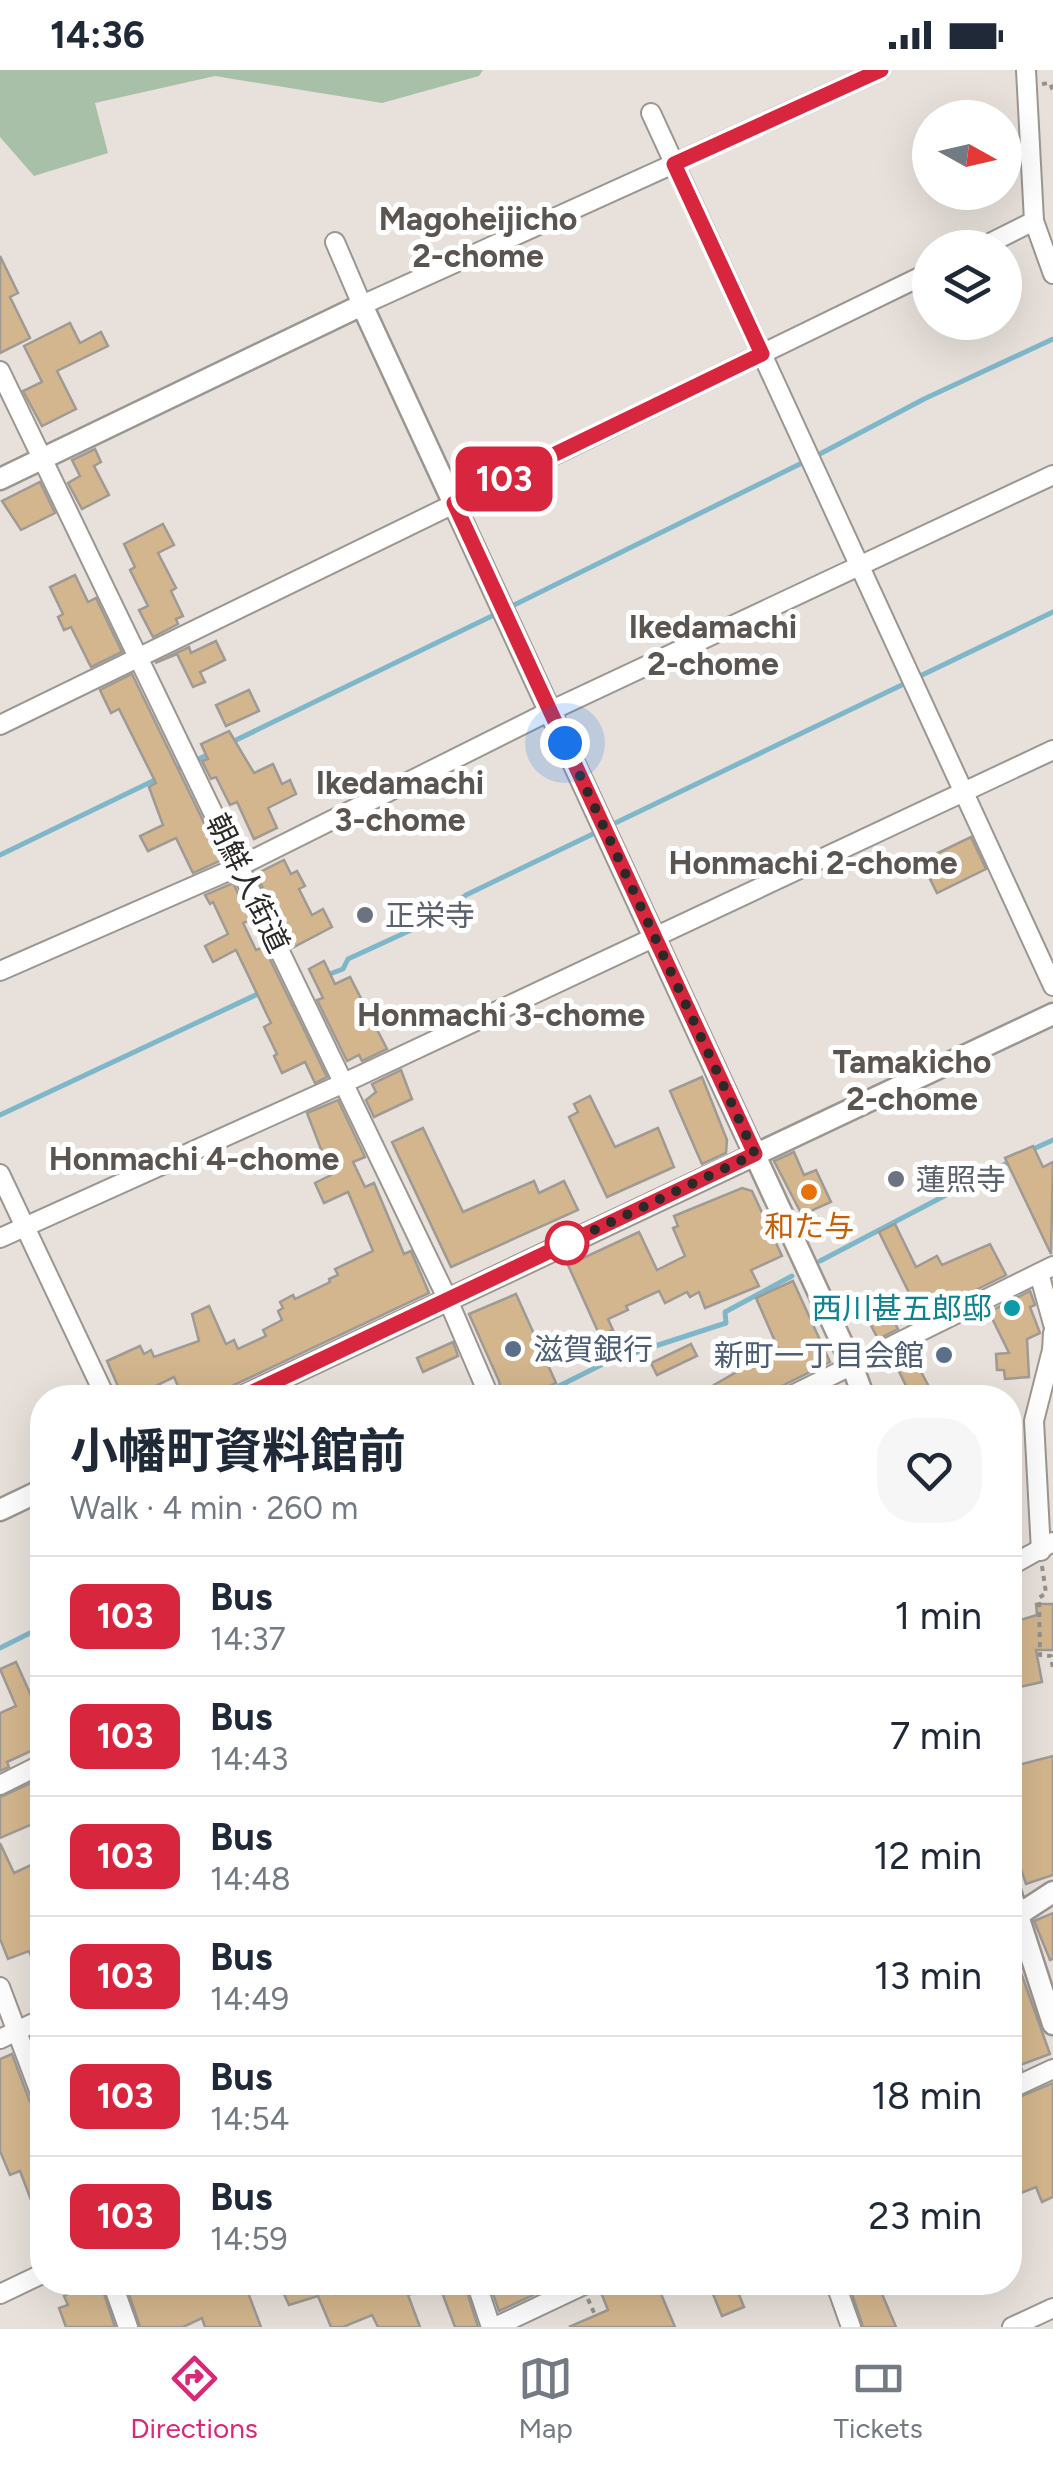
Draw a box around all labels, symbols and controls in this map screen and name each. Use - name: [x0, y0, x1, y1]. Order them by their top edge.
- text: 14:36: [50, 12, 145, 58]
- north arrow: [912, 100, 1022, 210]
- map controls: [912, 100, 1022, 340]
- district label: Magoheijicho 2-chome: [379, 200, 577, 275]
- button: layers: [912, 230, 1022, 340]
- line badge: 103: [446, 446, 562, 512]
- text: 103: [476, 458, 532, 500]
- district label: Ikedamachi 2-chome: [629, 608, 797, 683]
- your location: [540, 718, 590, 768]
- district label: Ikedamachi 3-chome: [316, 764, 484, 839]
- street label: 朝鮮人街道: [198, 807, 298, 959]
- district label: Honmachi 2-chome: [669, 844, 958, 882]
- place label: 正栄寺: [385, 897, 475, 934]
- marker: 正栄寺: [354, 904, 376, 926]
- district label: Honmachi 3-chome: [357, 996, 645, 1034]
- district label: Tamakicho 2-chome: [833, 1043, 991, 1118]
- district label: Honmachi 4-chome: [49, 1140, 340, 1178]
- place label: 蓮照寺: [916, 1161, 1006, 1198]
- marker: 蓮照寺: [885, 1168, 907, 1190]
- marker: 和た与: [798, 1181, 820, 1203]
- place label: 和た与: [764, 1208, 854, 1245]
- unlabelled marker: [546, 1222, 588, 1264]
- place label: 西川甚五郎邸: [812, 1290, 992, 1327]
- marker: 西川甚五郎邸: [1001, 1297, 1023, 1319]
- place label: 滋賀銀行: [533, 1331, 653, 1368]
- place label: 新町一丁目会館: [714, 1337, 924, 1374]
- marker: 滋賀銀行: [502, 1338, 524, 1360]
- marker: 新町一丁目会館: [933, 1344, 955, 1366]
- button: heart: [877, 1418, 982, 1523]
- text: 小幡町資料館前: [70, 1422, 406, 1480]
- text: Walk · 4 min · 260 m: [70, 1489, 358, 1527]
- text: Bus: [210, 1574, 273, 1620]
- text: 1 min: [895, 1593, 982, 1639]
- text: 103: [97, 1595, 153, 1637]
- text: 14:37: [210, 1620, 286, 1658]
- text: Bus: [210, 1694, 273, 1740]
- text: 7 min: [890, 1713, 982, 1759]
- text: 103: [97, 1715, 153, 1757]
- text: 14:43: [210, 1740, 288, 1778]
- text: Bus: [210, 1814, 273, 1860]
- text: 12 min: [873, 1833, 982, 1879]
- text: 103: [97, 1835, 153, 1877]
- text: 14:48: [210, 1860, 291, 1898]
- text: Bus: [210, 1934, 273, 1980]
- text: 13 min: [874, 1953, 982, 1999]
- text: 103: [97, 1955, 153, 1997]
- text: 14:49: [210, 1980, 289, 2018]
- text: Bus: [210, 2054, 273, 2100]
- text: 18 min: [871, 2073, 982, 2119]
- text: 103: [97, 2075, 153, 2117]
- text: 14:54: [210, 2100, 289, 2138]
- text: Bus: [210, 2174, 273, 2220]
- text: 23 min: [868, 2193, 982, 2239]
- text: 103: [97, 2195, 153, 2237]
- text: 14:59: [210, 2220, 288, 2258]
- tab: Directions: [130, 2351, 258, 2445]
- tab: Map: [518, 2351, 573, 2445]
- tab: Tickets: [834, 2351, 923, 2445]

